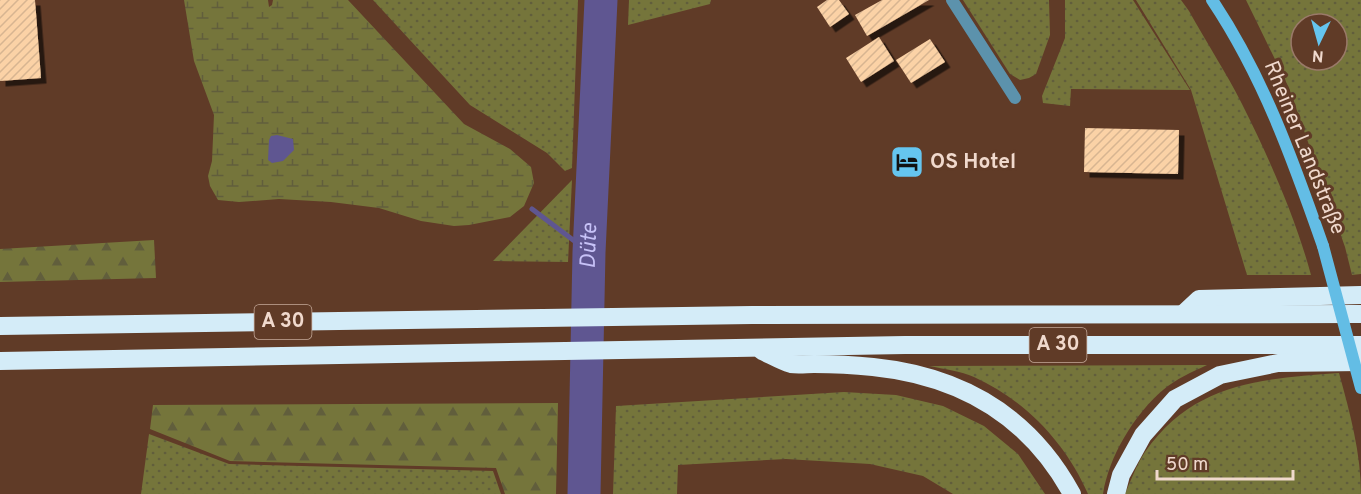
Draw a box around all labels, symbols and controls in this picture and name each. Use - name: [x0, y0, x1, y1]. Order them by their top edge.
- north arrow: [1289, 12, 1349, 72]
- text: N: [1311, 44, 1324, 65]
- street label: Rheiner Landstraße: [1257, 57, 1351, 239]
- hotel icon: OS Hotel: [889, 144, 925, 180]
- place label: OS Hotel: [930, 149, 1016, 176]
- water label: Düte: [575, 222, 604, 269]
- road number: A 30: [254, 305, 312, 339]
- road number: A 30: [1030, 328, 1086, 362]
- scale bar: [1157, 443, 1294, 481]
- text: 50 m: [1166, 454, 1208, 477]

